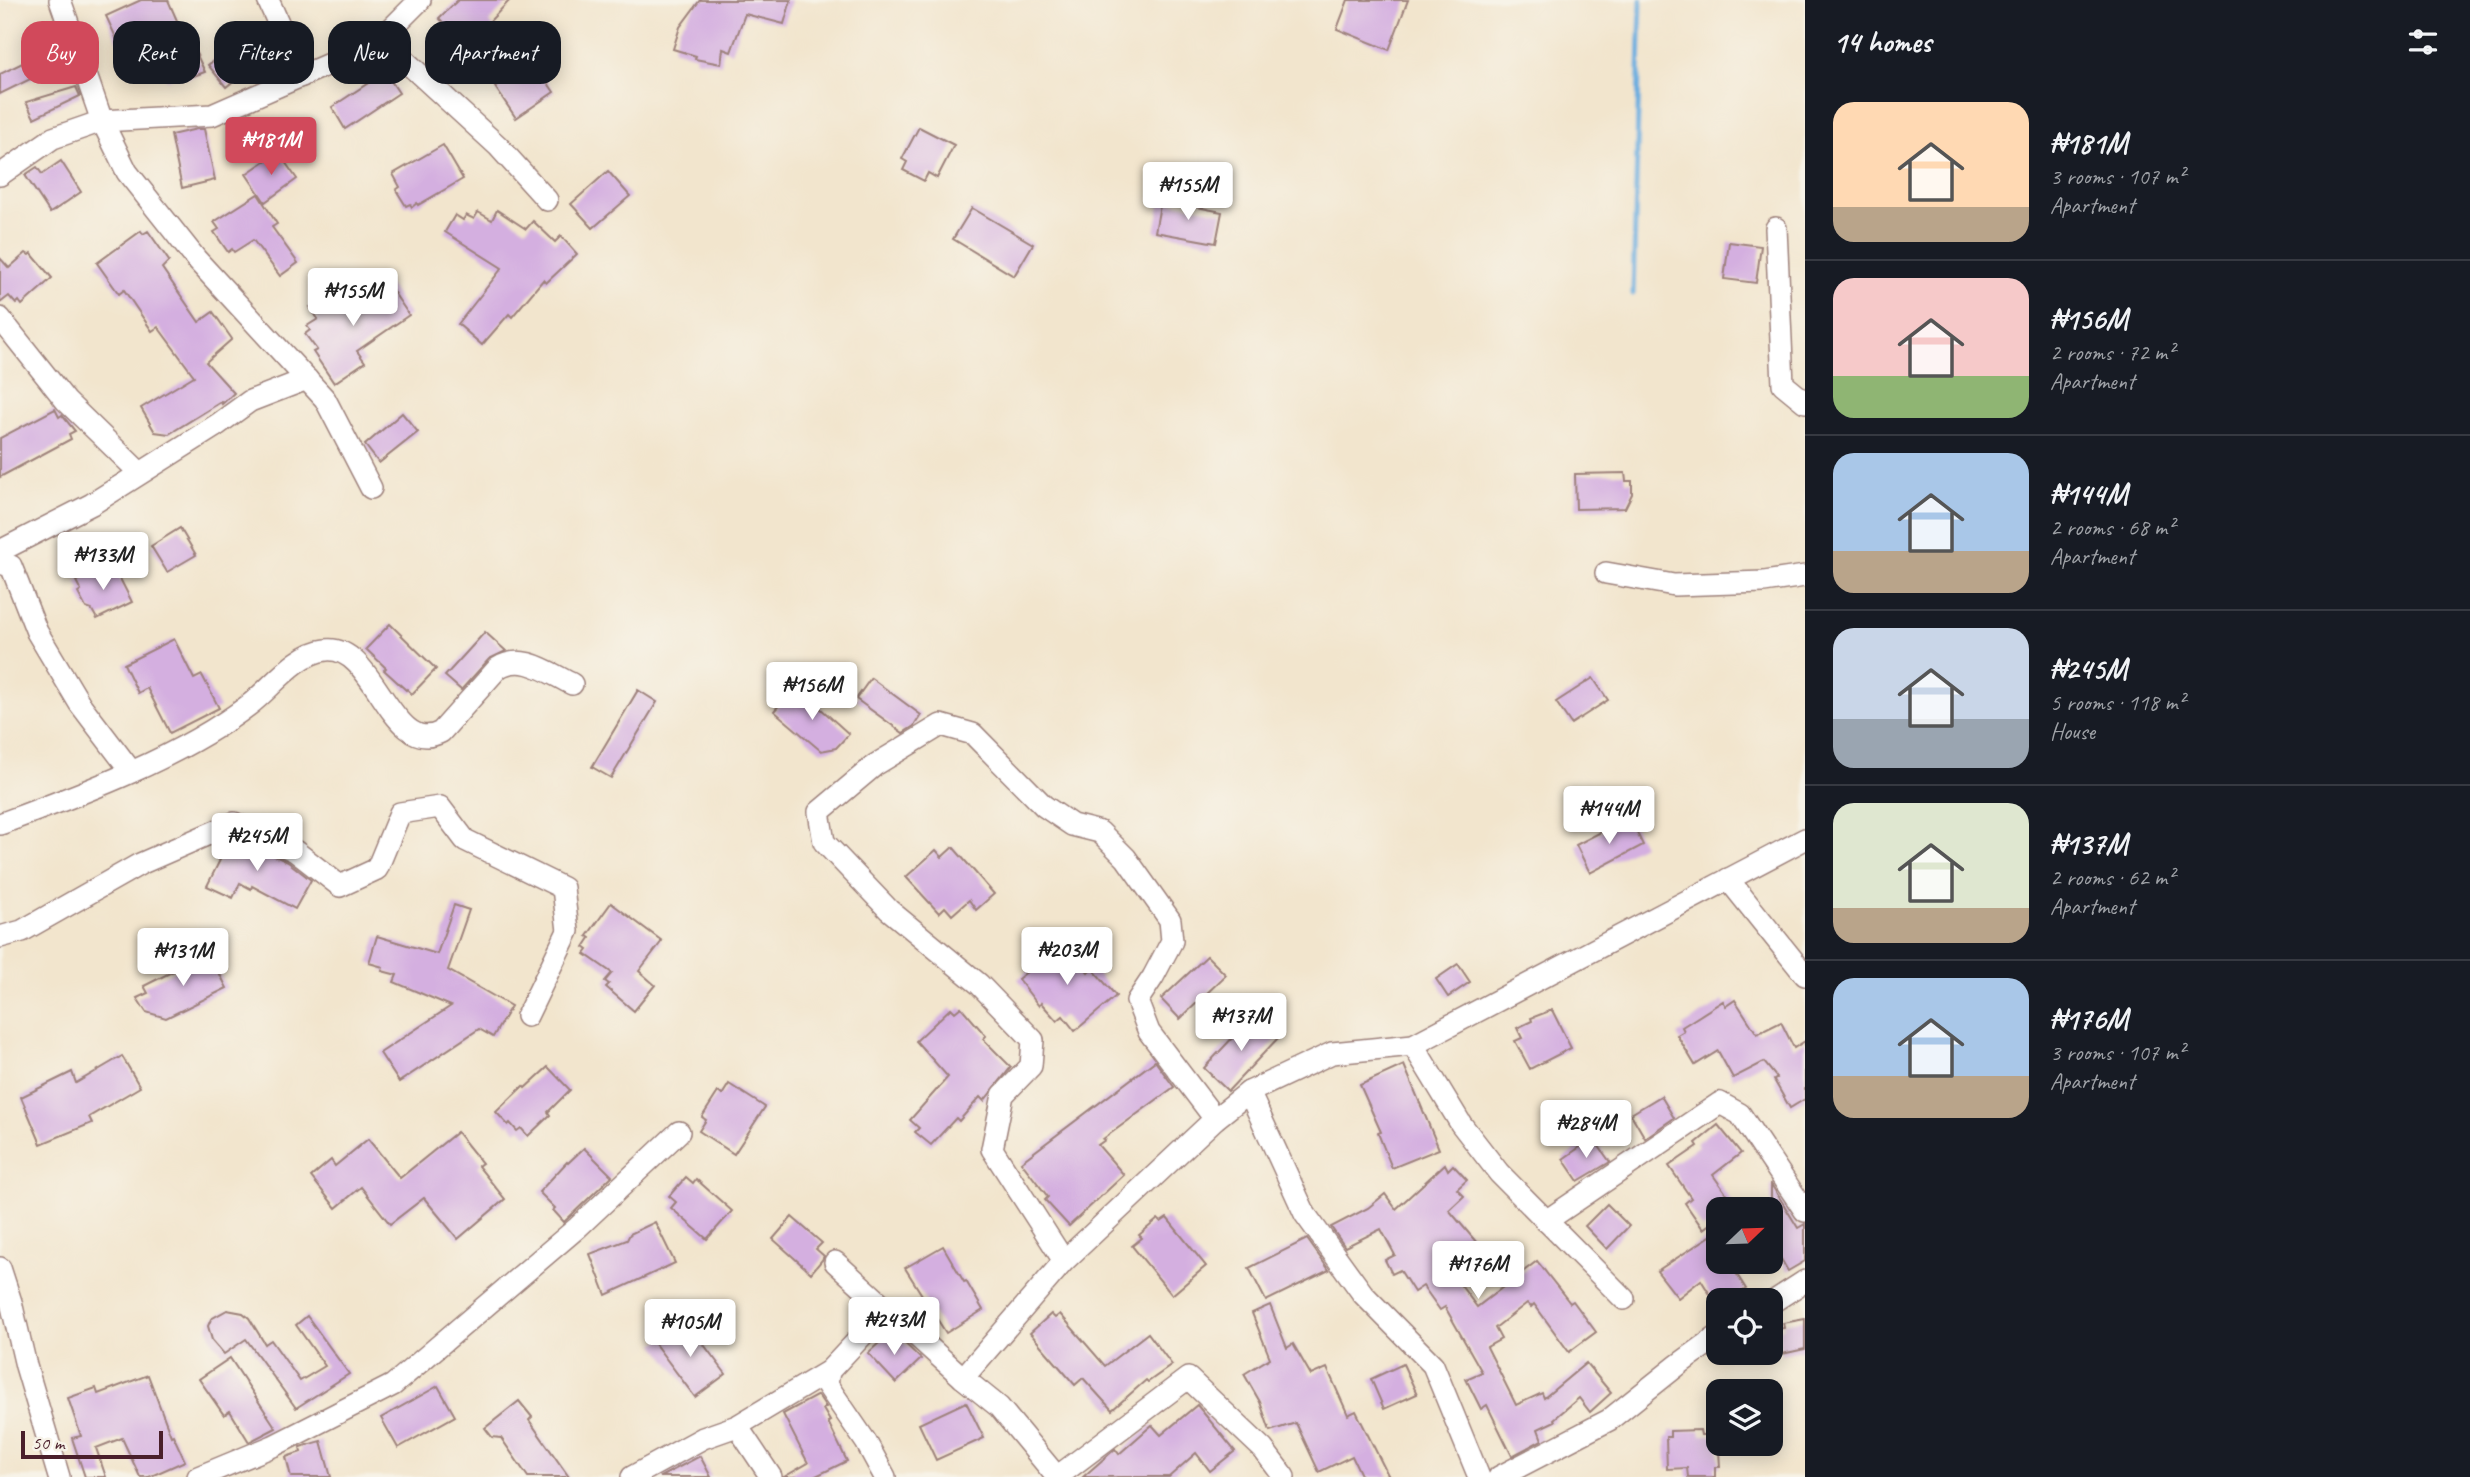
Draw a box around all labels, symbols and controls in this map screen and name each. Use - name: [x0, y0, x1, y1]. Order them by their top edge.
- chip: Buy: [21, 21, 99, 84]
- chip: Rent: [113, 21, 200, 84]
- chip: Filters: [214, 21, 314, 84]
- chip: New: [328, 21, 411, 84]
- chip: Apartment: [425, 21, 561, 84]
- text: 14 homes: [1833, 23, 1931, 61]
- icon: filters: [2404, 23, 2442, 61]
- pin: ₦181M: [222, 118, 320, 177]
- text: ₦181M: [2050, 124, 2127, 162]
- text: ₦181M: [241, 125, 301, 154]
- icon: home: [1889, 130, 1973, 214]
- pin: ₦155M: [1139, 162, 1237, 222]
- text: 3 rooms · 107 m²: [2050, 162, 2185, 191]
- text: ₦155M: [1159, 170, 1217, 199]
- text: Apartment: [2050, 191, 2135, 220]
- pin: ₦155M: [304, 268, 402, 328]
- text: ₦155M: [324, 276, 382, 305]
- text: ₦156M: [2050, 300, 2127, 338]
- icon: home: [1889, 306, 1973, 390]
- text: 2 rooms · 72 m²: [2050, 338, 2174, 367]
- text: Apartment: [2050, 367, 2135, 396]
- text: ₦144M: [2050, 475, 2127, 513]
- icon: home: [1889, 481, 1973, 565]
- text: 2 rooms · 68 m²: [2050, 513, 2174, 542]
- pin: ₦133M: [54, 532, 152, 592]
- text: ₦133M: [73, 540, 133, 569]
- text: Apartment: [2050, 542, 2135, 571]
- text: ₦245M: [2050, 650, 2127, 688]
- icon: home: [1889, 656, 1973, 740]
- pin: ₦156M: [763, 662, 861, 722]
- text: ₦156M: [782, 670, 842, 699]
- text: 5 rooms · 118 m²: [2050, 688, 2185, 717]
- text: House: [2050, 717, 2095, 746]
- pin: ₦144M: [1560, 786, 1658, 846]
- text: ₦144M: [1579, 794, 1639, 823]
- pin: ₦245M: [208, 814, 306, 873]
- text: ₦245M: [228, 821, 286, 850]
- text: ₦137M: [2050, 825, 2127, 863]
- icon: home: [1889, 831, 1973, 915]
- text: 2 rooms · 62 m²: [2050, 863, 2174, 892]
- text: Apartment: [2050, 892, 2135, 921]
- pin: ₦131M: [134, 928, 232, 988]
- pin: ₦203M: [1018, 928, 1116, 987]
- text: ₦203M: [1037, 935, 1097, 964]
- text: ₦131M: [153, 936, 213, 965]
- pin: ₦137M: [1192, 993, 1290, 1053]
- text: ₦176M: [2050, 1000, 2128, 1038]
- text: ₦137M: [1211, 1001, 1271, 1030]
- icon: home: [1889, 1006, 1973, 1090]
- text: 3 rooms · 107 m²: [2050, 1038, 2185, 1067]
- text: Apartment: [2050, 1067, 2135, 1096]
- pin: ₦284M: [1537, 1100, 1635, 1160]
- text: ₦284M: [1556, 1108, 1616, 1137]
- north arrow: [1706, 1197, 1783, 1274]
- map controls: [1706, 1197, 1783, 1456]
- pin: ₦176M: [1429, 1242, 1527, 1301]
- text: ₦176M: [1448, 1249, 1508, 1278]
- button: locate: [1706, 1288, 1783, 1365]
- pin: ₦243M: [845, 1298, 943, 1357]
- pin: ₦105M: [641, 1300, 739, 1359]
- text: ₦243M: [864, 1305, 924, 1334]
- text: ₦105M: [661, 1307, 719, 1336]
- button: layers: [1706, 1379, 1783, 1456]
- scale bar: [21, 1428, 163, 1460]
- text: 50 m: [32, 1431, 64, 1455]

